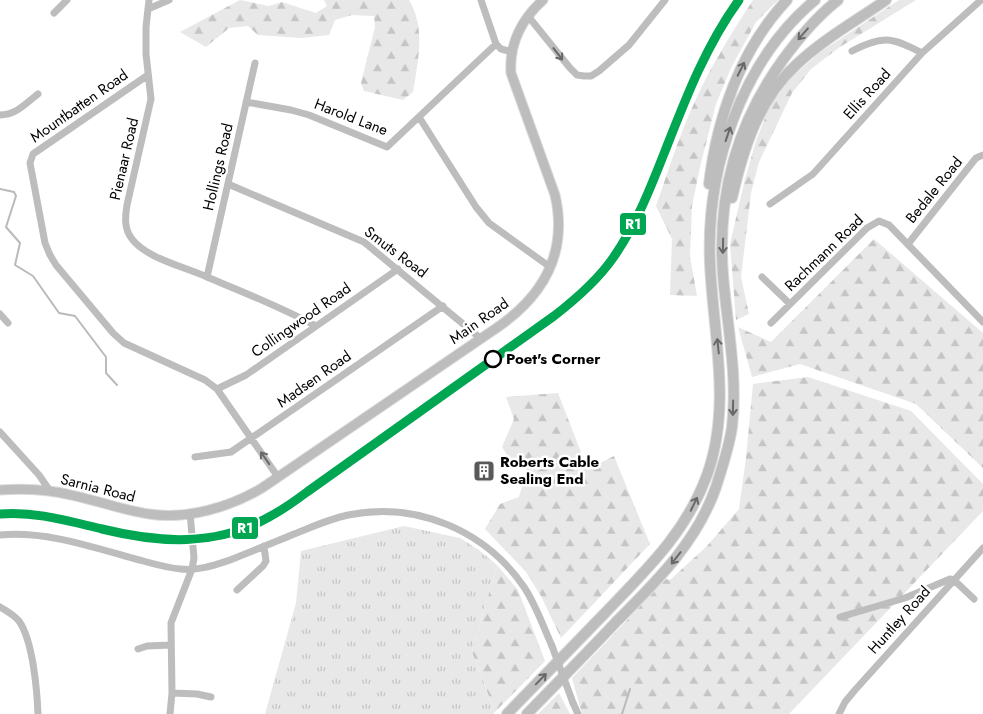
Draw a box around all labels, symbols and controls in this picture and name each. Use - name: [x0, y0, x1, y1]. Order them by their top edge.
- one-way arrow: [797, 28, 809, 41]
- one-way arrow: [553, 47, 564, 60]
- one-way arrow: [737, 62, 746, 77]
- street label: Mountbatten Road: [26, 64, 132, 148]
- street label: Ellis Road: [838, 64, 896, 124]
- street label: Harold Lane: [311, 93, 391, 141]
- street label: Pienaar Road: [104, 116, 144, 202]
- street label: Hollings Road: [197, 121, 239, 213]
- one-way arrow: [723, 126, 733, 142]
- street label: Bedale Road: [900, 152, 968, 228]
- street label: Rachmann Road: [780, 210, 868, 296]
- line badge: R1: [619, 212, 647, 236]
- text: R1: [625, 214, 641, 234]
- street label: Smuts Road: [360, 221, 432, 283]
- one-way arrow: [718, 238, 727, 254]
- street label: Collingwood Road: [247, 277, 355, 363]
- street label: Main Road: [445, 292, 513, 350]
- one-way arrow: [713, 339, 723, 355]
- street label: Madsen Road: [272, 345, 356, 413]
- place label: Poet's Corner: [506, 348, 601, 370]
- marker: Poet's Corner: [484, 350, 502, 368]
- one-way arrow: [728, 400, 738, 416]
- one-way arrow: [260, 451, 270, 465]
- place label: Roberts Cable Sealing End: [500, 451, 600, 490]
- building icon: Roberts Cable Sealing End: [472, 459, 496, 483]
- street label: Sarnia Road: [58, 468, 138, 508]
- one-way arrow: [689, 497, 699, 512]
- line badge: R1: [231, 516, 259, 540]
- text: R1: [237, 518, 253, 538]
- one-way arrow: [671, 551, 681, 565]
- street label: Huntley Road: [863, 581, 935, 659]
- one-way arrow: [535, 673, 547, 685]

